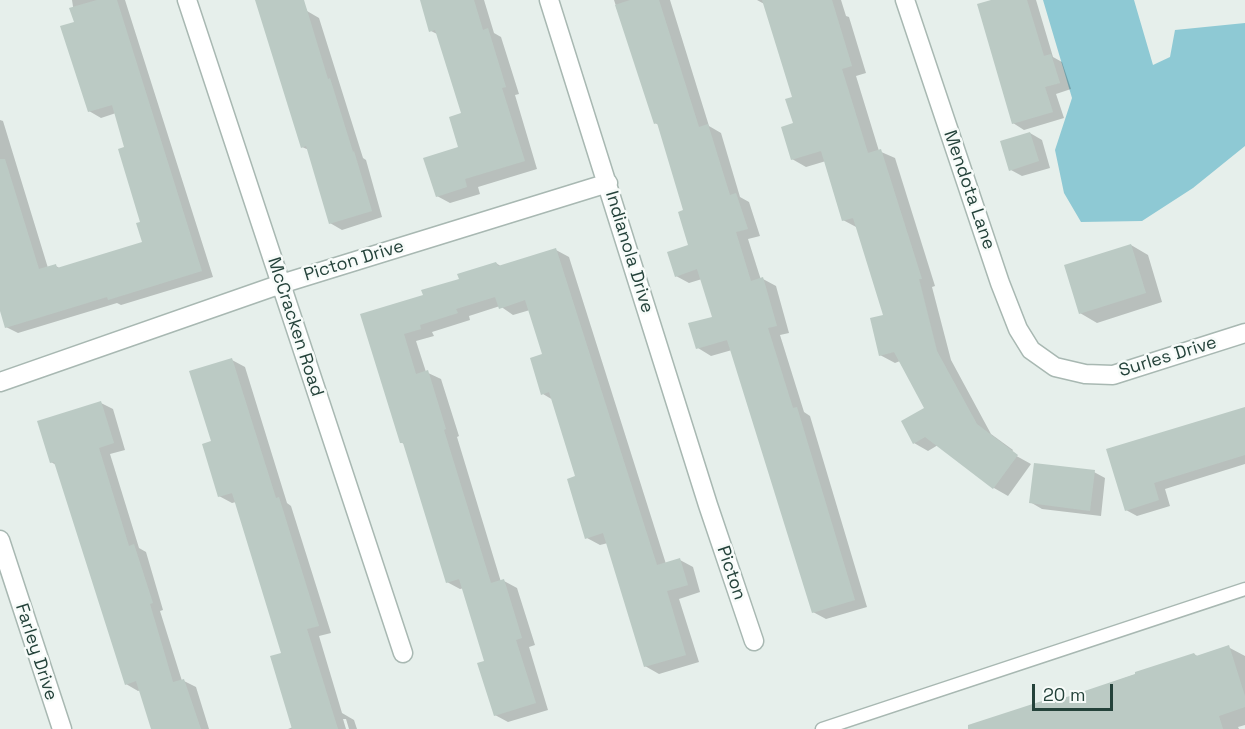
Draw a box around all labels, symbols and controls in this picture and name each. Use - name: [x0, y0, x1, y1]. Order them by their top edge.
- street label: Mendota Lane: [938, 128, 1000, 252]
- street label: Indianola Drive: [600, 188, 658, 316]
- street label: Picton Drive: [301, 236, 407, 286]
- street label: McCracken Road: [262, 255, 328, 399]
- street label: Surles Drive: [1116, 332, 1220, 382]
- street label: Picton: [712, 543, 750, 603]
- street label: Farley Drive: [10, 601, 62, 703]
- scale bar: [1035, 672, 1116, 710]
- text: 20 m: [1043, 683, 1086, 706]

